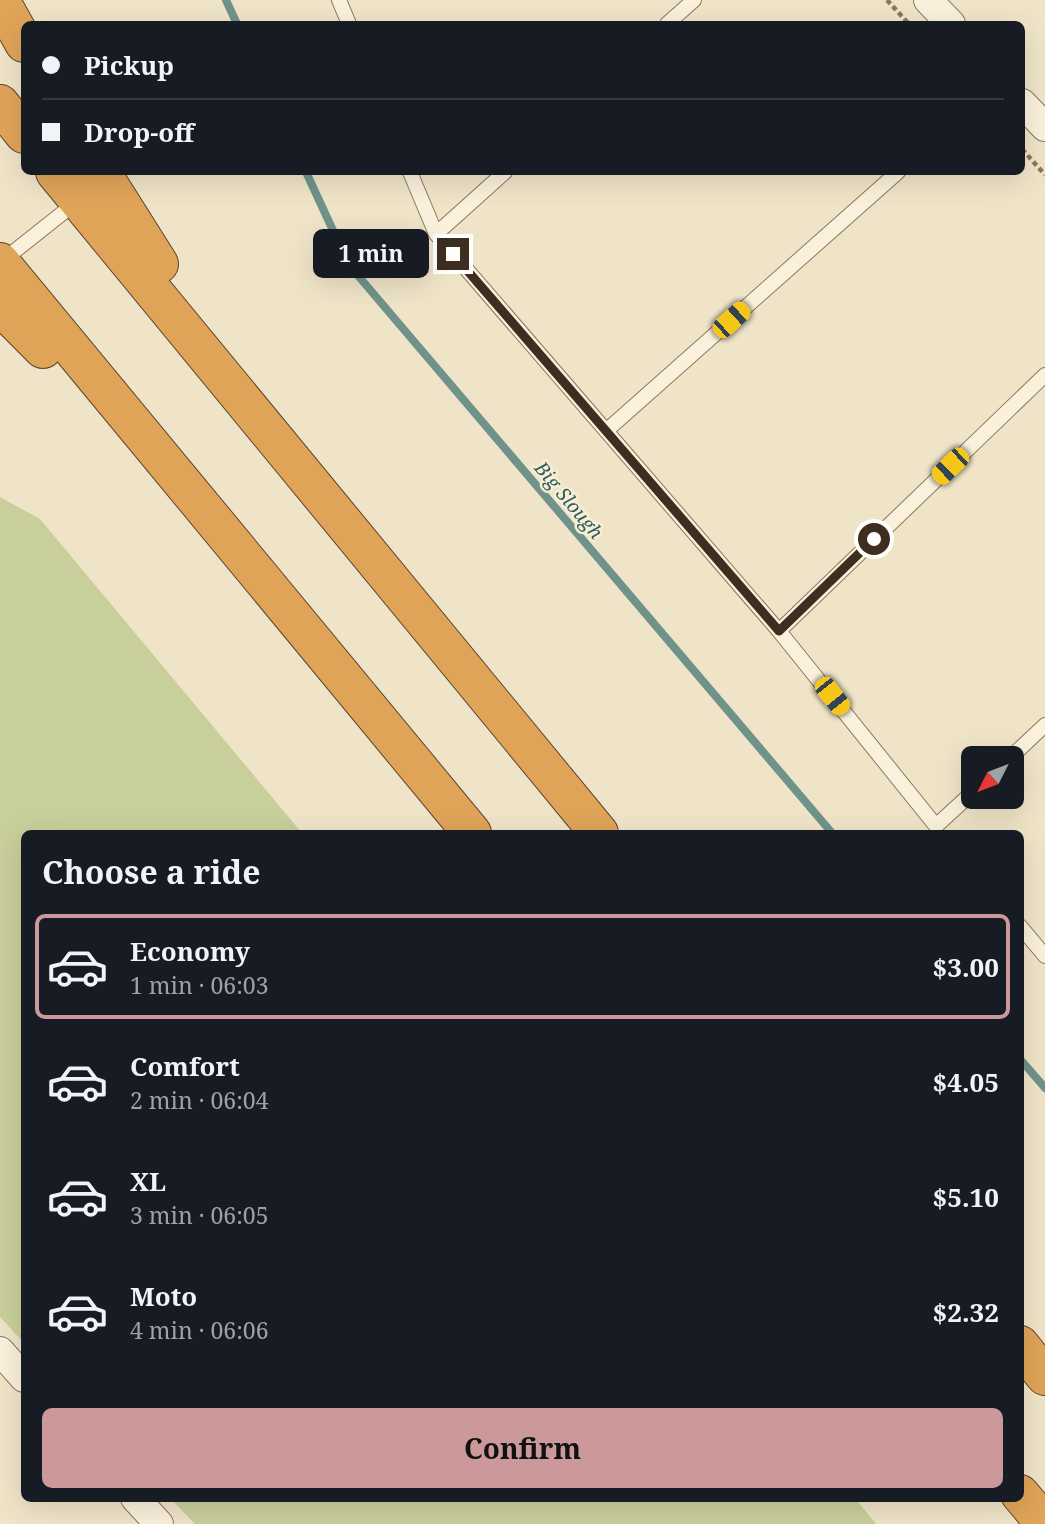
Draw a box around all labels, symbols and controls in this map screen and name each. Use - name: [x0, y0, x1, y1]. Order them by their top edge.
- text: Pickup: [84, 47, 174, 83]
- text: Drop-off: [84, 114, 194, 150]
- callout: 1 min: [313, 230, 428, 278]
- text: 1 min: [338, 237, 404, 269]
- route end: [437, 238, 469, 270]
- car: [709, 298, 754, 342]
- car: [928, 444, 973, 488]
- water label: Big Slough: [528, 455, 610, 545]
- route start: [858, 523, 890, 555]
- car: [811, 673, 854, 719]
- north arrow: [961, 746, 1024, 808]
- map controls: [961, 746, 1024, 809]
- text: Choose a ride: [42, 850, 261, 893]
- text: Economy: [130, 933, 250, 969]
- icon: car: [46, 935, 109, 998]
- text: $3.00: [933, 949, 999, 985]
- text: 1 min · 06:03: [130, 969, 268, 1001]
- text: Comfort: [130, 1048, 240, 1084]
- icon: car: [46, 1050, 109, 1113]
- text: $4.05: [933, 1064, 999, 1100]
- text: 2 min · 06:04: [130, 1084, 268, 1116]
- text: XL: [130, 1163, 166, 1199]
- icon: car: [46, 1165, 109, 1228]
- text: $5.10: [933, 1179, 999, 1215]
- text: 3 min · 06:05: [130, 1199, 268, 1231]
- text: Moto: [130, 1278, 197, 1314]
- icon: car: [46, 1280, 109, 1343]
- text: $2.32: [933, 1294, 999, 1330]
- text: 4 min · 06:06: [130, 1314, 268, 1346]
- button: Confirm: [42, 1408, 1003, 1488]

